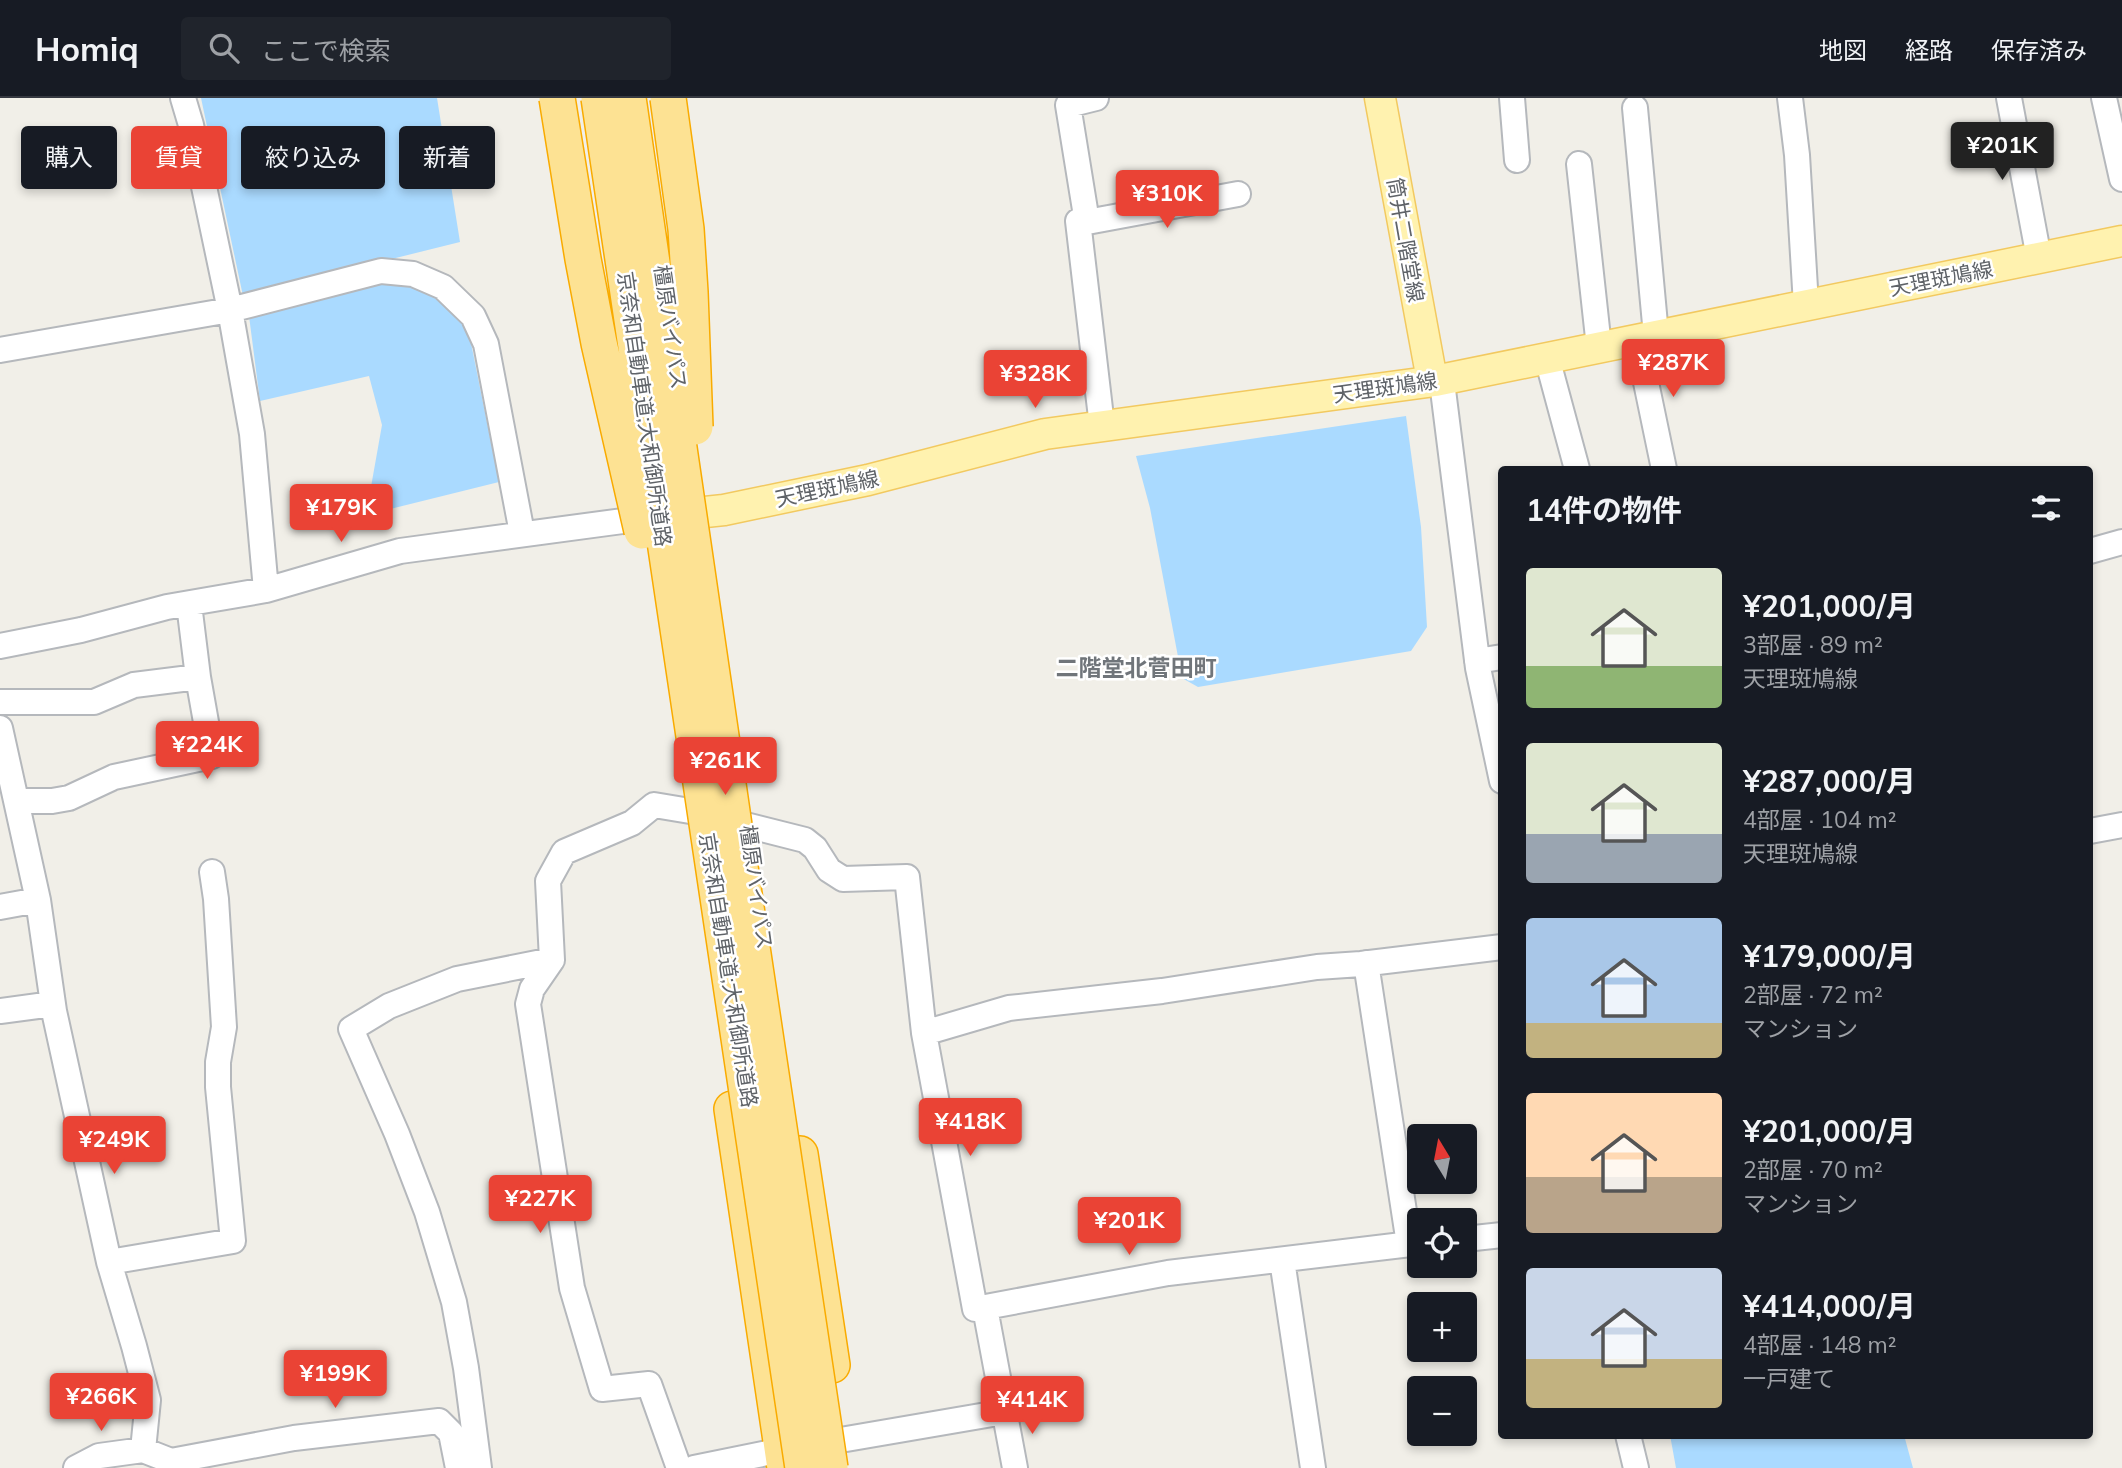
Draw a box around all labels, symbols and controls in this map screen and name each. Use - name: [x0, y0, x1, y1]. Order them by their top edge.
- search box: [181, 17, 671, 80]
- text: Homiq: [35, 28, 139, 69]
- icon: search: [205, 29, 243, 67]
- text: ここで検索: [261, 34, 391, 67]
- text: 地図: [1819, 35, 1867, 65]
- text: 経路: [1905, 35, 1953, 65]
- text: 保存済み: [1991, 35, 2087, 65]
- pin: ¥201K: [1953, 122, 2051, 182]
- chip: 購入: [21, 126, 117, 189]
- chip: 賃貸: [131, 126, 227, 189]
- chip: 絞り込み: [241, 126, 385, 189]
- chip: 新着: [399, 126, 495, 189]
- text: ¥201K: [1967, 130, 2037, 159]
- pin: ¥310K: [1118, 170, 1216, 230]
- street label: 筒井二階堂線: [1382, 176, 1430, 304]
- text: ¥310K: [1132, 178, 1202, 207]
- street label: 天理斑鳩線: [1887, 255, 1995, 301]
- street label: 橿原バイパス: [649, 263, 693, 391]
- street label: 京奈和自動車道;大和御所道路: [613, 270, 677, 548]
- pin: ¥287K: [1624, 340, 1722, 399]
- text: ¥287K: [1638, 347, 1708, 376]
- pin: ¥328K: [986, 350, 1084, 410]
- text: ¥328K: [1000, 358, 1070, 387]
- street label: 天理斑鳩線: [1331, 367, 1439, 407]
- street label: 天理斑鳩線: [773, 464, 881, 512]
- pin: ¥179K: [292, 484, 390, 544]
- icon: filters: [2027, 489, 2065, 527]
- text: 14件の物件: [1526, 491, 1682, 529]
- text: ¥179K: [306, 492, 376, 521]
- text: ¥201,000/月: [1743, 587, 1916, 625]
- icon: home: [1582, 596, 1666, 680]
- text: 3部屋 · 89 m²: [1743, 630, 1883, 659]
- district label: 二階堂北菅田町: [1056, 653, 1217, 682]
- text: 天理斑鳩線: [1743, 664, 1858, 693]
- pin: ¥224K: [158, 722, 256, 781]
- text: ¥224K: [172, 729, 242, 758]
- pin: ¥261K: [676, 738, 774, 797]
- text: ¥261K: [690, 745, 760, 774]
- text: ¥287,000/月: [1743, 762, 1916, 800]
- icon: home: [1582, 771, 1666, 855]
- text: 4部屋 · 104 m²: [1743, 805, 1896, 834]
- street label: 橿原バイパス: [735, 823, 779, 951]
- street label: 京奈和自動車道;大和御所道路: [694, 831, 764, 1109]
- text: 天理斑鳩線: [1743, 839, 1858, 868]
- text: ¥179,000/月: [1743, 937, 1916, 975]
- icon: home: [1582, 946, 1666, 1030]
- text: 2部屋 · 72 m²: [1743, 980, 1883, 1009]
- text: マンション: [1743, 1014, 1858, 1043]
- pin: ¥418K: [921, 1098, 1019, 1158]
- text: ¥418K: [935, 1106, 1005, 1135]
- text: ¥201,000/月: [1743, 1112, 1916, 1150]
- pin: ¥249K: [65, 1116, 163, 1176]
- icon: home: [1582, 1121, 1666, 1205]
- text: ¥249K: [79, 1124, 149, 1153]
- north arrow: [1407, 1124, 1477, 1194]
- map controls: [1407, 1124, 1477, 1446]
- text: 2部屋 · 70 m²: [1743, 1155, 1883, 1184]
- pin: ¥227K: [491, 1176, 589, 1235]
- text: ¥227K: [505, 1183, 575, 1212]
- text: マンション: [1743, 1189, 1858, 1218]
- pin: ¥201K: [1080, 1198, 1178, 1257]
- text: ¥201K: [1094, 1205, 1164, 1234]
- button: locate: [1407, 1208, 1477, 1278]
- text: ¥414,000/月: [1743, 1287, 1916, 1325]
- button: +: [1407, 1292, 1477, 1362]
- icon: home: [1582, 1296, 1666, 1380]
- text: 4部屋 · 148 m²: [1743, 1330, 1896, 1359]
- pin: ¥199K: [286, 1350, 384, 1410]
- text: ¥199K: [300, 1358, 370, 1387]
- text: 一戸建て: [1743, 1364, 1835, 1393]
- pin: ¥266K: [52, 1374, 150, 1433]
- pin: ¥414K: [983, 1376, 1081, 1436]
- button: −: [1407, 1376, 1477, 1446]
- text: ¥266K: [66, 1381, 136, 1410]
- text: ¥414K: [997, 1384, 1067, 1413]

